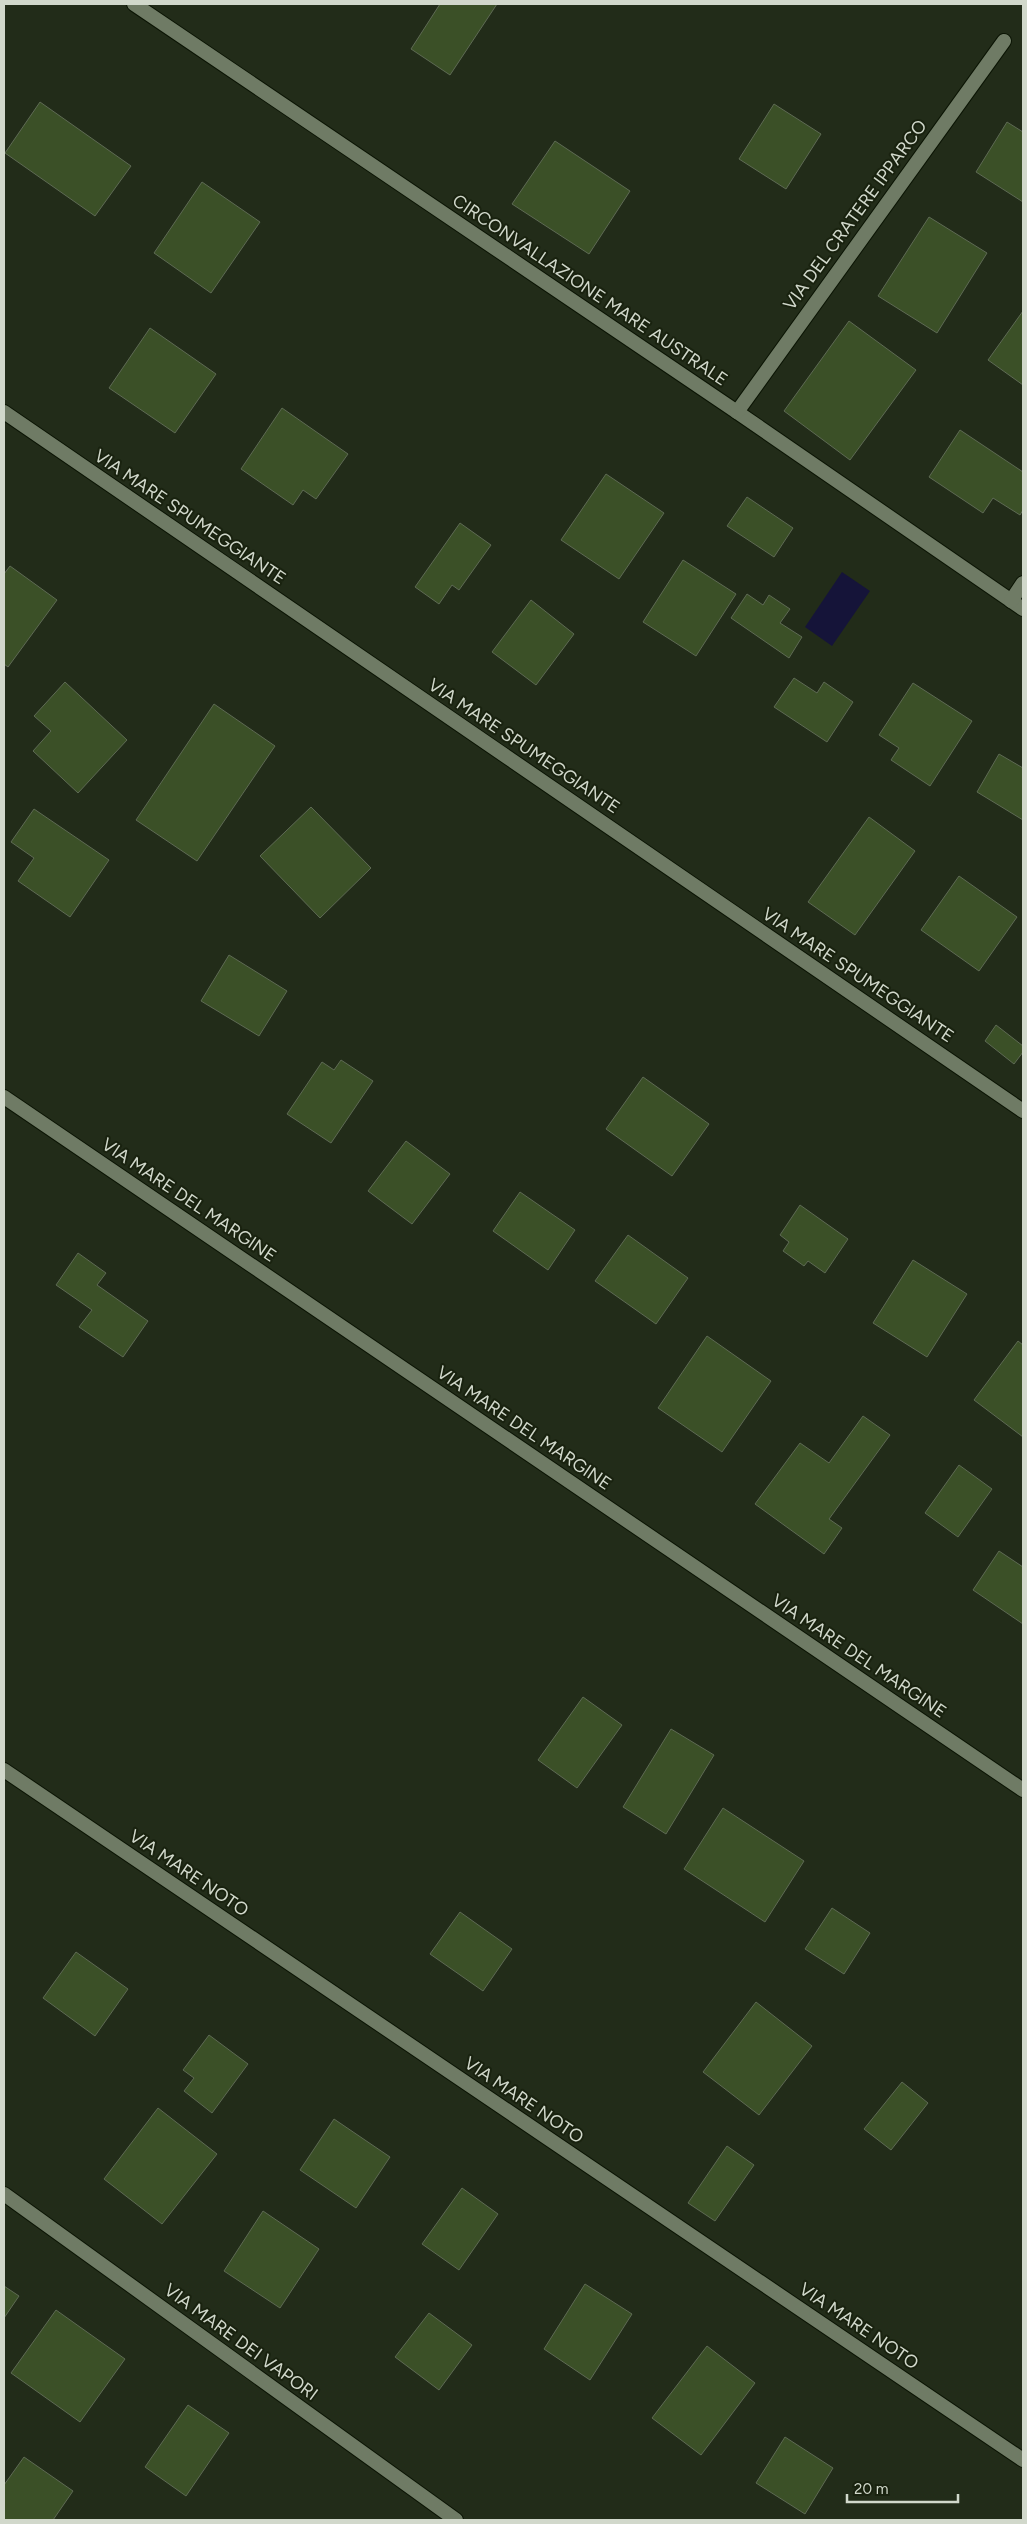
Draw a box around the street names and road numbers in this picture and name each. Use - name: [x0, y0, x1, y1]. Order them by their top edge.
- street label: VIA DEL CRATERE IPPARCO: [778, 115, 932, 315]
- street label: CIRCONVALLAZIONE MARE AUSTRALE: [448, 189, 732, 391]
- street label: VIA MARE SPUMEGGIANTE: [90, 445, 290, 589]
- street label: VIA MARE SPUMEGGIANTE: [424, 674, 624, 818]
- street label: VIA MARE SPUMEGGIANTE: [758, 903, 958, 1047]
- street label: VIA MARE DEL MARGINE: [97, 1133, 281, 1267]
- street label: VIA MARE DEL MARGINE: [432, 1361, 616, 1495]
- street label: VIA MARE DEL MARGINE: [767, 1589, 951, 1723]
- street label: VIA MARE NOTO: [125, 1825, 253, 1921]
- street label: VIA MARE NOTO: [460, 2052, 588, 2148]
- street label: VIA MARE NOTO: [795, 2278, 923, 2374]
- street label: VIA MARE DEI VAPORI: [160, 2279, 322, 2405]

